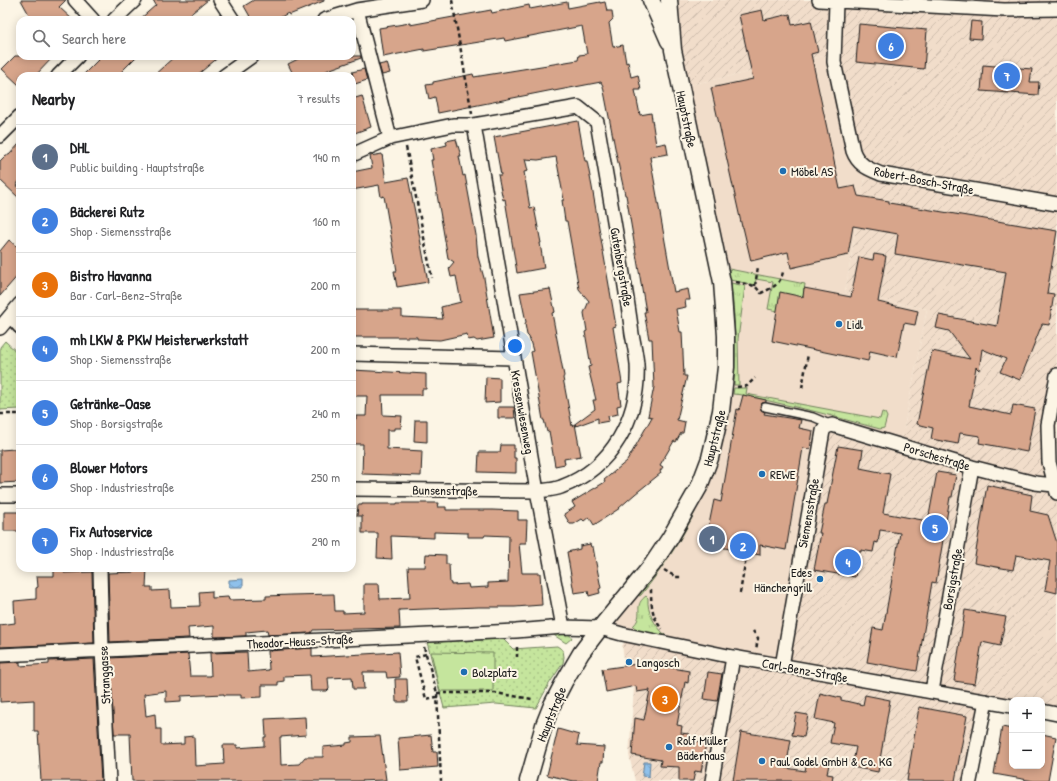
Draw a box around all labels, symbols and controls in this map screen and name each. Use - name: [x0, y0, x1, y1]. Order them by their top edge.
- search box: [16, 16, 356, 60]
- icon: search: [30, 27, 52, 49]
- text: Search here: [62, 28, 126, 49]
- pin: 6: [878, 31, 904, 61]
- pin: 7: [994, 61, 1020, 91]
- text: Nearby: [32, 87, 75, 110]
- text: 7 results: [297, 89, 340, 107]
- street label: Hauptstraße: [672, 89, 702, 149]
- text: DHL: [70, 137, 90, 158]
- text: 1: [43, 148, 47, 166]
- text: 140 m: [313, 148, 340, 166]
- text: Public building · Hauptstraße: [70, 158, 204, 176]
- street label: Robert-Bosch-Straße: [872, 161, 976, 199]
- place label: Möbel AS: [791, 162, 833, 180]
- marker: Möbel AS: [778, 166, 788, 176]
- text: Bäckerei Rutz: [70, 201, 144, 222]
- text: 2: [42, 212, 48, 230]
- text: 160 m: [312, 212, 340, 230]
- text: Shop · Siemensstraße: [70, 222, 171, 240]
- street label: Gutenbergstraße: [606, 226, 638, 308]
- text: Bistro Havanna: [70, 265, 151, 286]
- text: 3: [42, 276, 48, 294]
- text: 200 m: [310, 276, 340, 294]
- text: Bar · Carl-Benz-Straße: [70, 286, 182, 304]
- place label: Lidl: [847, 315, 864, 333]
- marker: Lidl: [834, 319, 844, 329]
- text: mh LKW & PKW Meisterwerkstatt: [70, 329, 248, 350]
- your location: [505, 336, 525, 356]
- text: 4: [43, 340, 47, 358]
- text: 200 m: [310, 340, 340, 358]
- text: Shop · Siemensstraße: [70, 350, 171, 368]
- street label: Kressenwiesenweg: [507, 368, 539, 456]
- text: Getränke-Oase: [70, 393, 151, 414]
- text: 5: [42, 404, 48, 422]
- text: 240 m: [311, 404, 340, 422]
- street label: Hauptstraße: [698, 408, 730, 468]
- text: Shop · Borsigstraße: [70, 414, 163, 432]
- street label: Porschestraße: [901, 437, 973, 475]
- text: Blower Motors: [70, 457, 148, 478]
- place label: REWE: [770, 465, 796, 483]
- text: 6: [42, 468, 48, 486]
- text: 250 m: [311, 468, 340, 486]
- marker: REWE: [757, 469, 767, 479]
- street label: Siemensstraße: [793, 477, 823, 549]
- text: Shop · Industriestraße: [70, 478, 174, 496]
- street label: Bunsenstraße: [412, 480, 478, 500]
- pin: 5: [922, 513, 948, 543]
- text: Fix Autoservice: [70, 521, 152, 542]
- pin: 1: [699, 524, 725, 554]
- pin: 2: [730, 531, 756, 561]
- text: 7: [42, 532, 48, 550]
- text: 290 m: [311, 532, 340, 550]
- text: Shop · Industriestraße: [70, 542, 174, 560]
- pin: 4: [835, 547, 861, 577]
- street label: Borsigstraße: [938, 547, 966, 611]
- place label: Edes Hänchengrill: [754, 563, 812, 596]
- marker: Edes Hänchengrill: [815, 574, 825, 584]
- street label: Theodor-Heuss-Straße: [246, 629, 354, 653]
- street label: Stranggasse: [93, 645, 115, 705]
- place label: Langosch: [637, 653, 680, 671]
- street label: Carl-Benz-Straße: [761, 654, 849, 686]
- marker: Langosch: [624, 657, 634, 667]
- place label: Bolzplatz: [472, 663, 517, 681]
- marker: Bolzplatz: [459, 667, 469, 677]
- street label: Hauptstraße: [532, 684, 570, 744]
- pin: 3: [652, 684, 678, 714]
- map controls: [1009, 697, 1045, 769]
- button: +: [1009, 697, 1045, 733]
- place label: Rolf Müller Bäderhaus: [677, 731, 728, 764]
- button: −: [1009, 733, 1045, 769]
- marker: Rolf Müller Bäderhaus: [664, 742, 674, 752]
- place label: Paul Godel GmbH & Co. KG: [770, 752, 892, 770]
- marker: Paul Godel GmbH & Co. KG: [757, 756, 767, 766]

